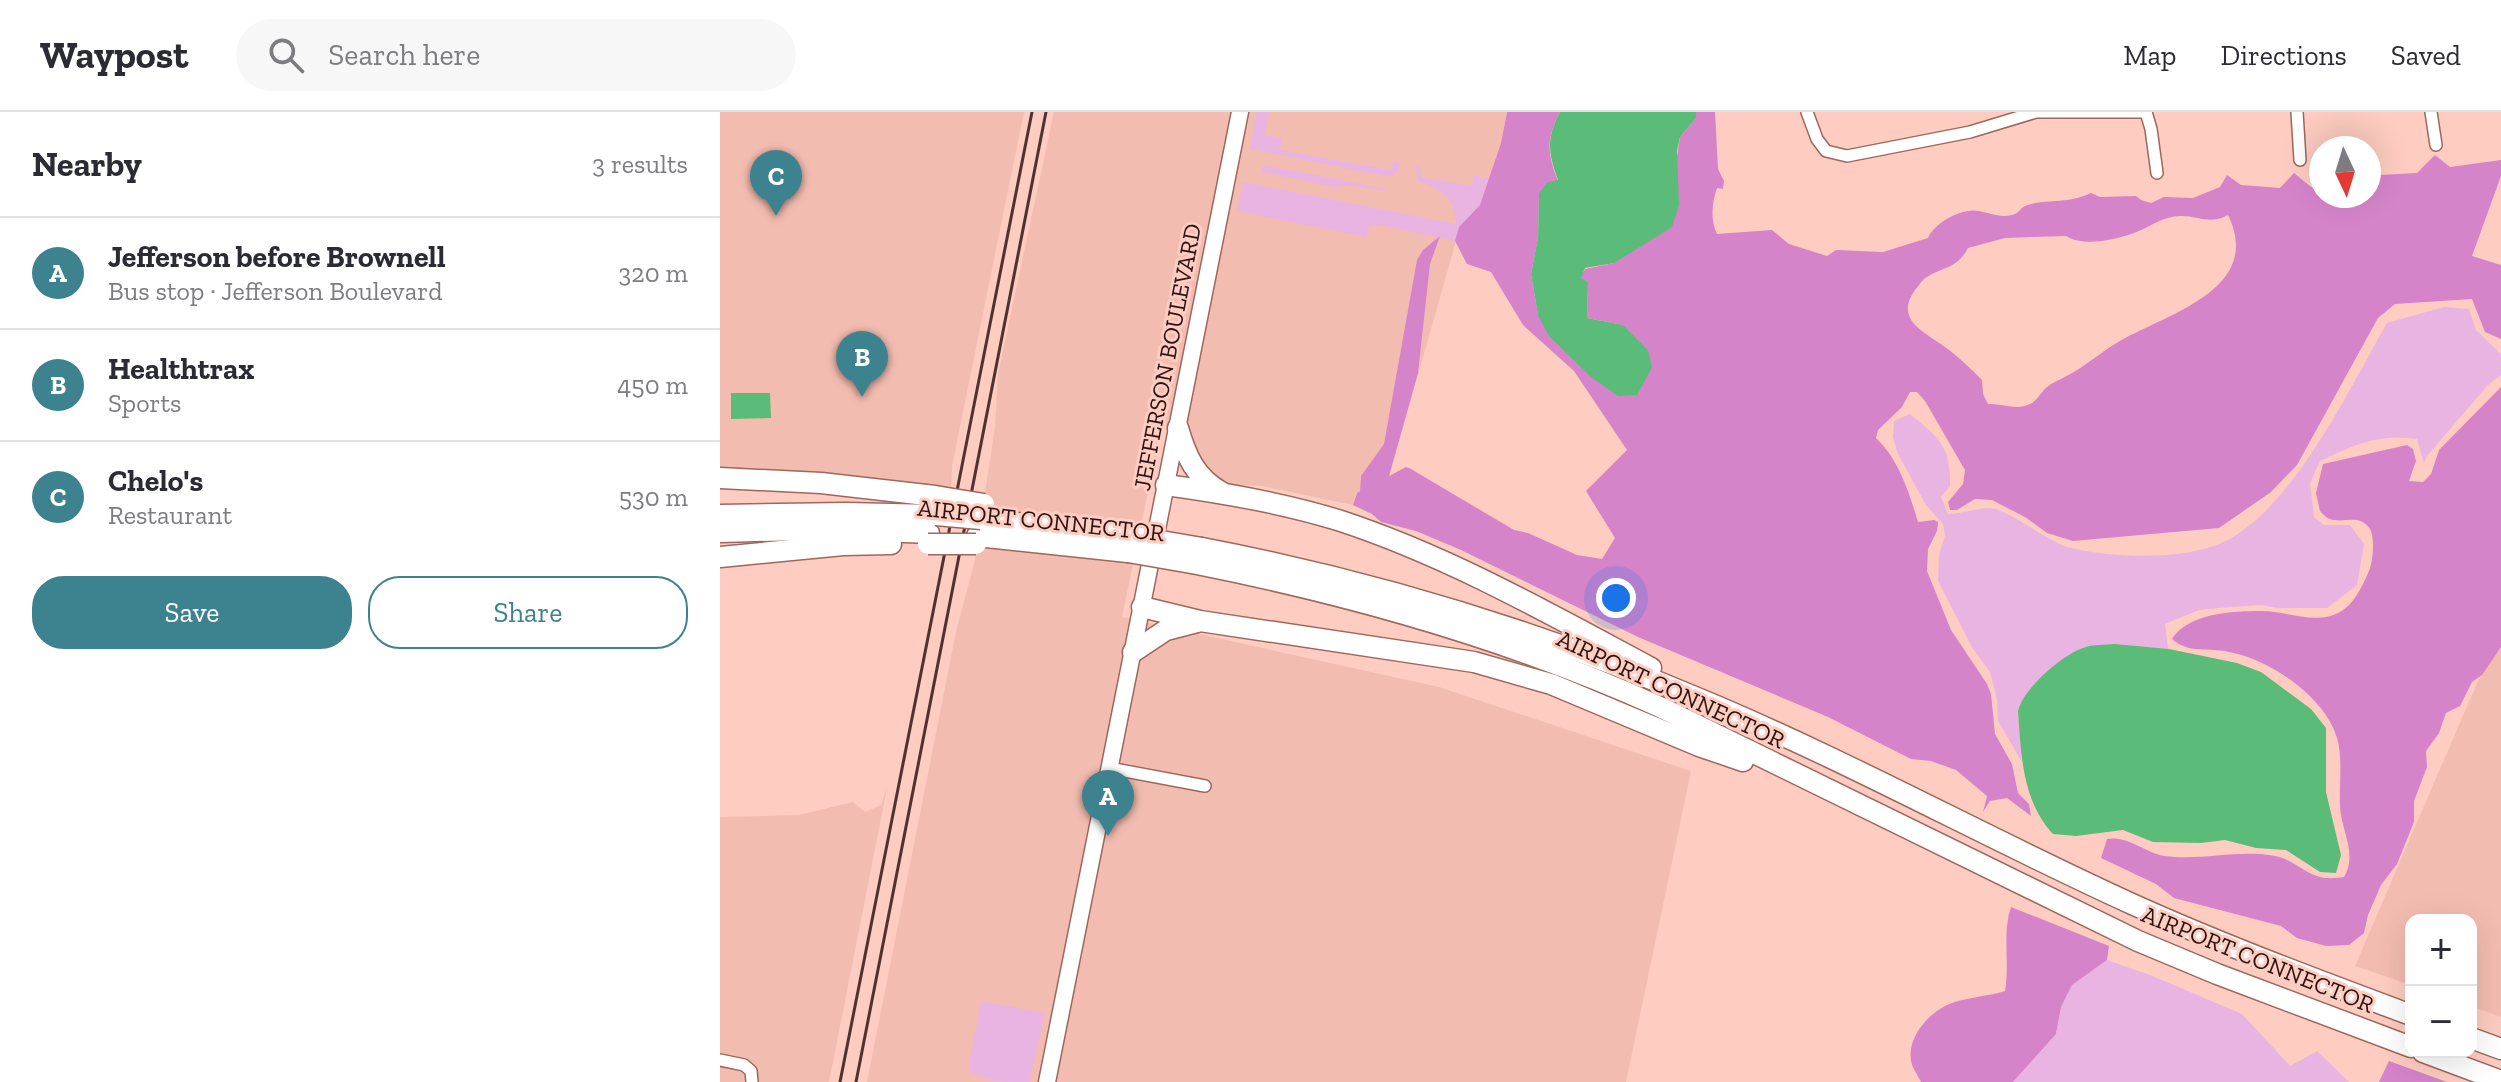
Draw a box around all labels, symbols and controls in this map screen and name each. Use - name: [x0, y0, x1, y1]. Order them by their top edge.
- search box: [236, 19, 796, 91]
- text: Waypost: [40, 32, 188, 78]
- icon: search: [264, 33, 308, 77]
- text: Search here: [328, 37, 480, 73]
- text: Map: [2123, 39, 2176, 72]
- text: Directions: [2220, 39, 2347, 72]
- text: Saved: [2391, 39, 2461, 72]
- north arrow: [2309, 136, 2381, 208]
- text: Nearby: [32, 144, 142, 185]
- text: 3 results: [592, 148, 688, 180]
- pin: C: [750, 150, 802, 216]
- street label: JEFFERSON BOULEVARD: [1127, 221, 1207, 493]
- text: Jefferson before Brownell: [108, 239, 445, 275]
- text: A: [49, 257, 67, 289]
- text: 320 m: [619, 257, 688, 289]
- text: Bus stop · Jefferson Boulevard: [108, 275, 442, 307]
- pin: B: [836, 331, 888, 397]
- text: Healthtrax: [108, 351, 254, 387]
- text: B: [50, 369, 66, 401]
- text: 450 m: [617, 369, 688, 401]
- text: Sports: [108, 387, 181, 419]
- text: Chelo's: [108, 463, 203, 499]
- text: C: [50, 481, 66, 513]
- text: 530 m: [619, 481, 688, 513]
- street label: AIRPORT CONNECTOR: [916, 493, 1166, 547]
- text: Restaurant: [108, 499, 232, 531]
- button: Save: [32, 576, 352, 649]
- button: Share: [368, 576, 688, 649]
- your location: [1596, 578, 1636, 618]
- street label: AIRPORT CONNECTOR: [1552, 623, 1790, 755]
- pin: A: [1082, 770, 1134, 836]
- street label: AIRPORT CONNECTOR: [2138, 899, 2379, 1019]
- map controls: [2405, 914, 2477, 1058]
- button: +: [2405, 914, 2477, 986]
- button: −: [2405, 986, 2477, 1058]

